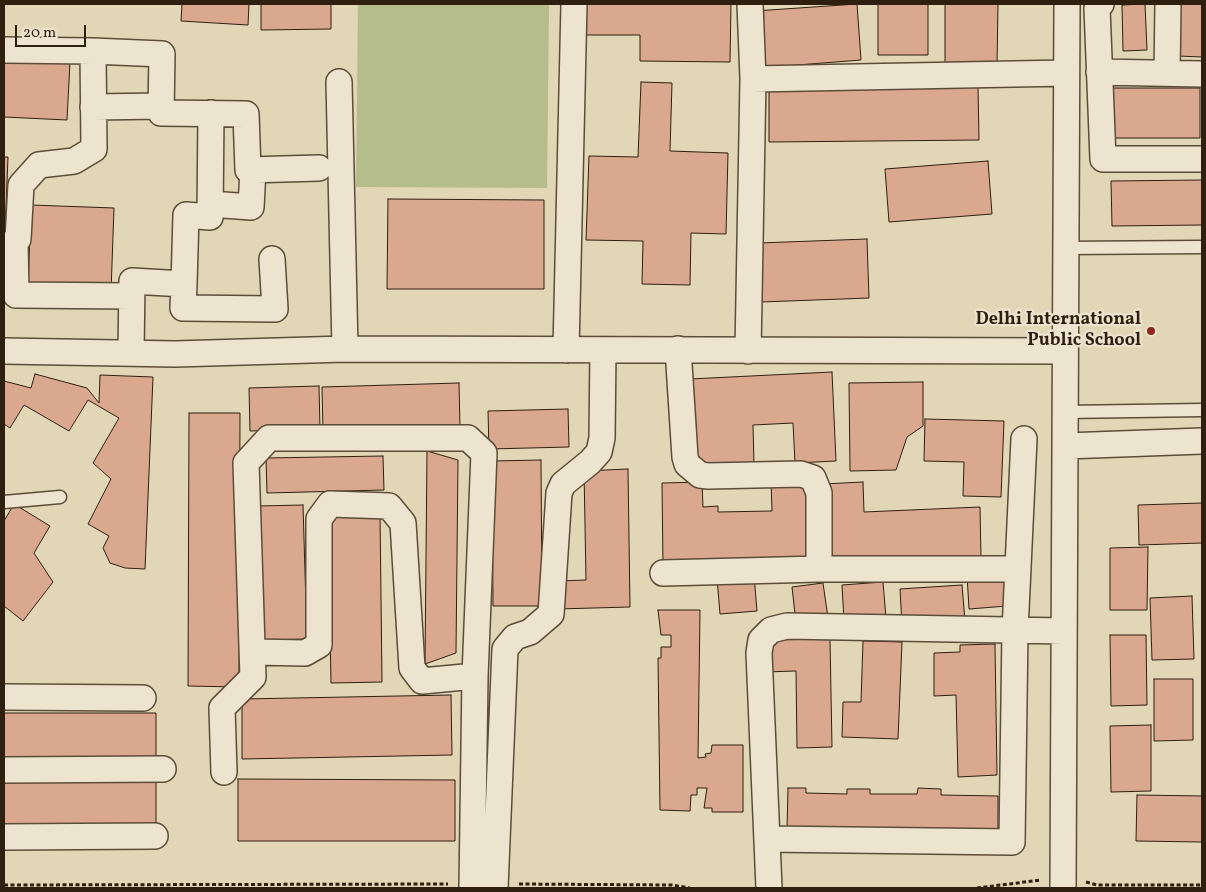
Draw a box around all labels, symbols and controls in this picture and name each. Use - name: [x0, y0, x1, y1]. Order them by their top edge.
- scale bar: [18, 15, 89, 47]
- text: 20 m: [23, 23, 56, 44]
- place label: Delhi International Public School: [975, 310, 1141, 352]
- marker: Delhi International Public School: [1145, 325, 1157, 337]

